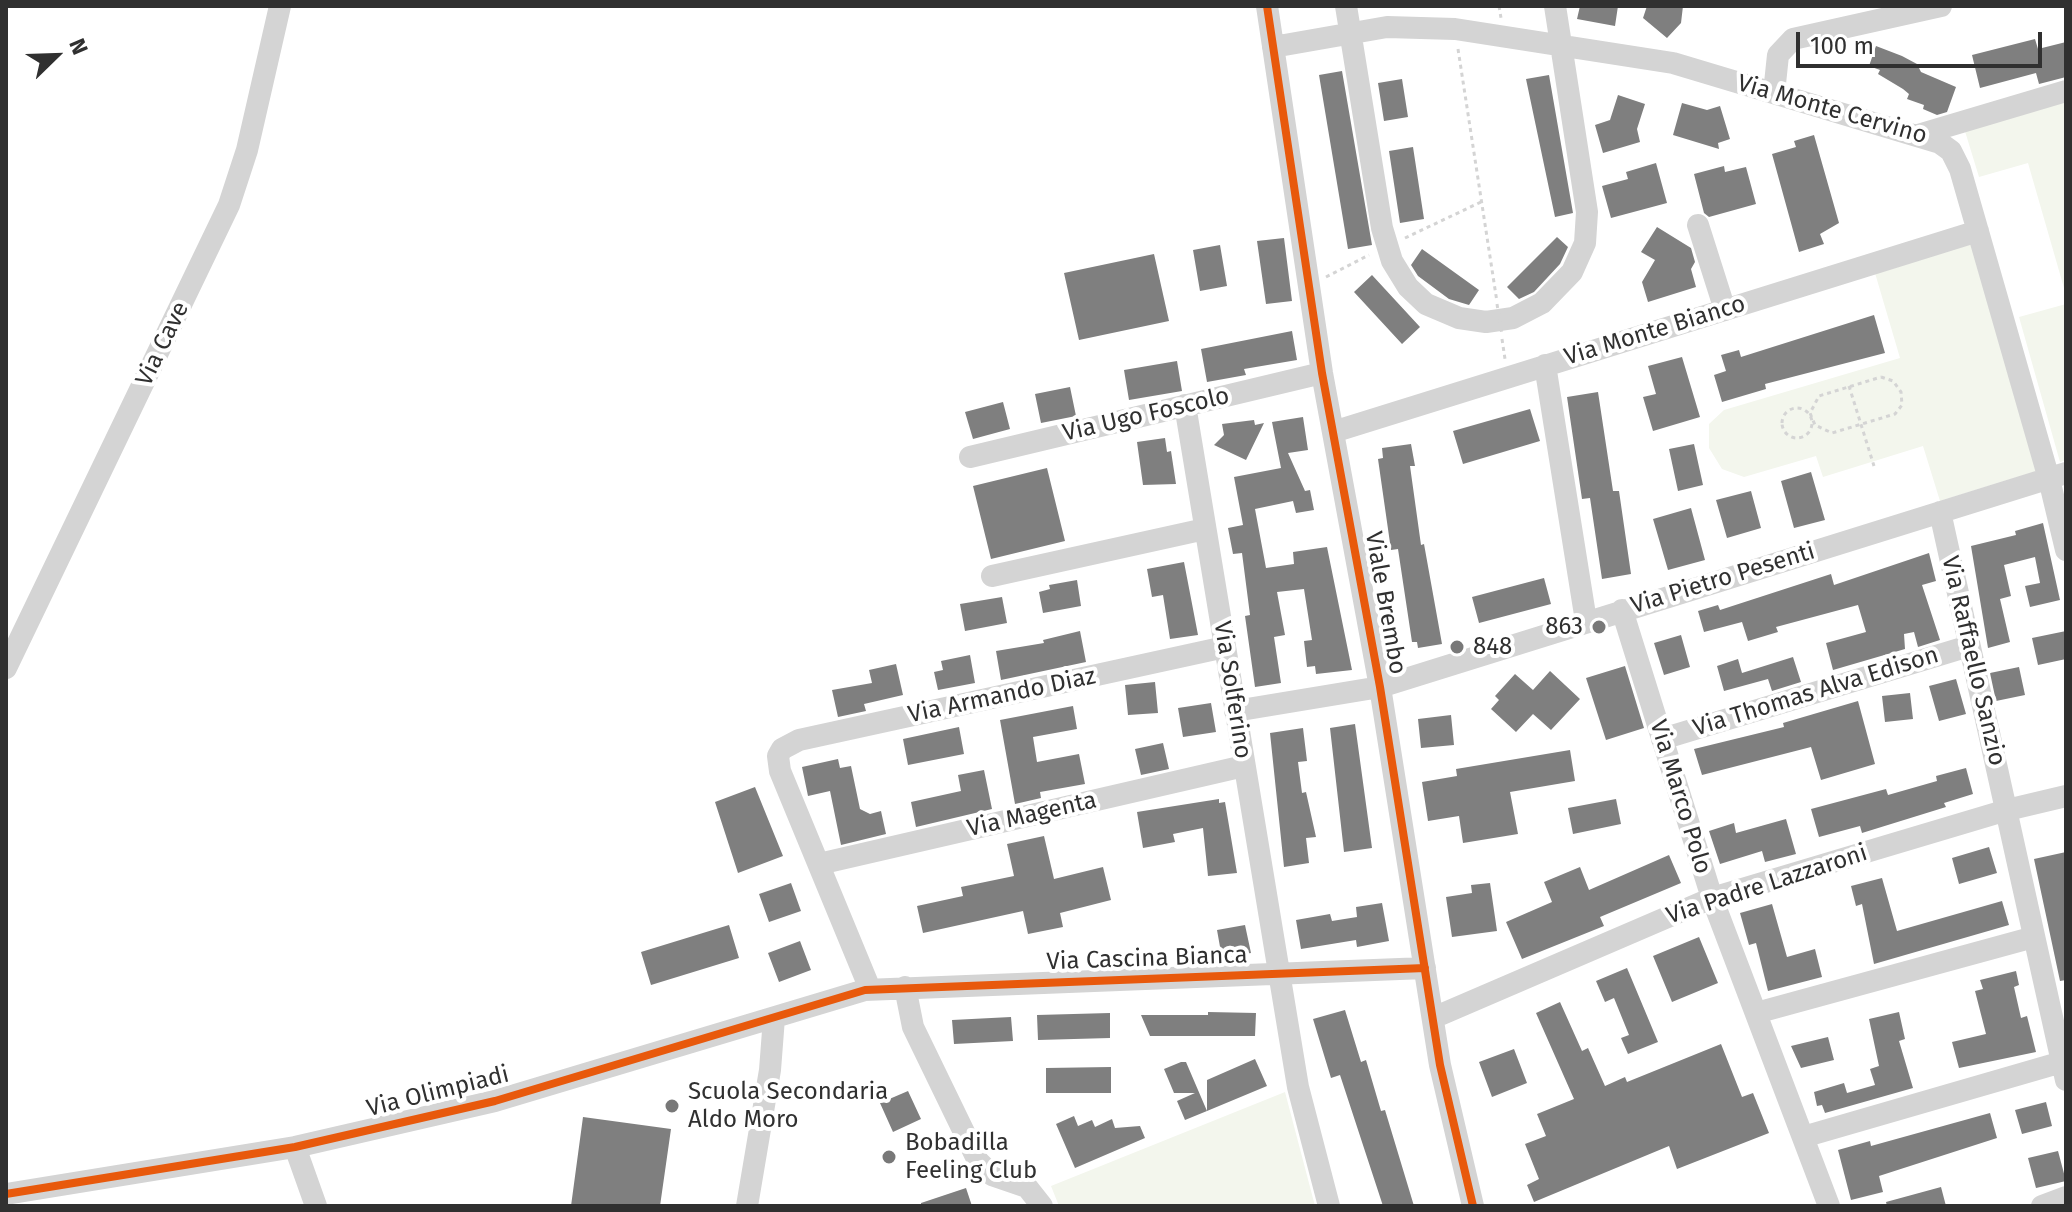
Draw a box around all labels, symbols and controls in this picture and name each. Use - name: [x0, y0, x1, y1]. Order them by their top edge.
- north arrow: [16, 16, 96, 96]
- scale bar: [1800, 16, 2046, 66]
- text: 100 m: [1810, 32, 1874, 60]
- text: N: [63, 34, 94, 58]
- street label: Via Monte Cervino: [1734, 69, 1930, 151]
- street label: Via Monte Bianco: [1561, 290, 1749, 372]
- street label: Via Cave: [130, 297, 196, 391]
- street label: Via Ugo Foscolo: [1060, 382, 1232, 448]
- street label: Viale Brembo: [1358, 529, 1412, 677]
- street label: Via Pietro Pesenti: [1627, 537, 1819, 621]
- street label: Via Raffaello Sanzio: [1935, 553, 2011, 769]
- place label: 863: [1545, 613, 1583, 641]
- marker: 863: [1590, 618, 1608, 636]
- street label: Via Solferino: [1207, 619, 1257, 761]
- place label: 848: [1473, 633, 1512, 661]
- marker: 848: [1448, 638, 1466, 656]
- street label: Via Thomas Alva Edison: [1690, 641, 1942, 743]
- street label: Via Armando Diaz: [906, 662, 1098, 730]
- street label: Via Marco Polo: [1643, 717, 1717, 877]
- street label: Via Magenta: [965, 786, 1099, 844]
- street label: Via Padre Lazzaroni: [1663, 839, 1871, 931]
- street label: Via Cascina Bianca: [1046, 941, 1248, 977]
- street label: Via Olimpiadi: [364, 1060, 512, 1124]
- place label: Scuola Secondaria Aldo Moro: [688, 1078, 888, 1134]
- marker: Scuola Secondaria Aldo Moro: [663, 1097, 681, 1115]
- place label: Bobadilla Feeling Club: [905, 1129, 1037, 1185]
- marker: Bobadilla Feeling Club: [880, 1148, 898, 1166]

